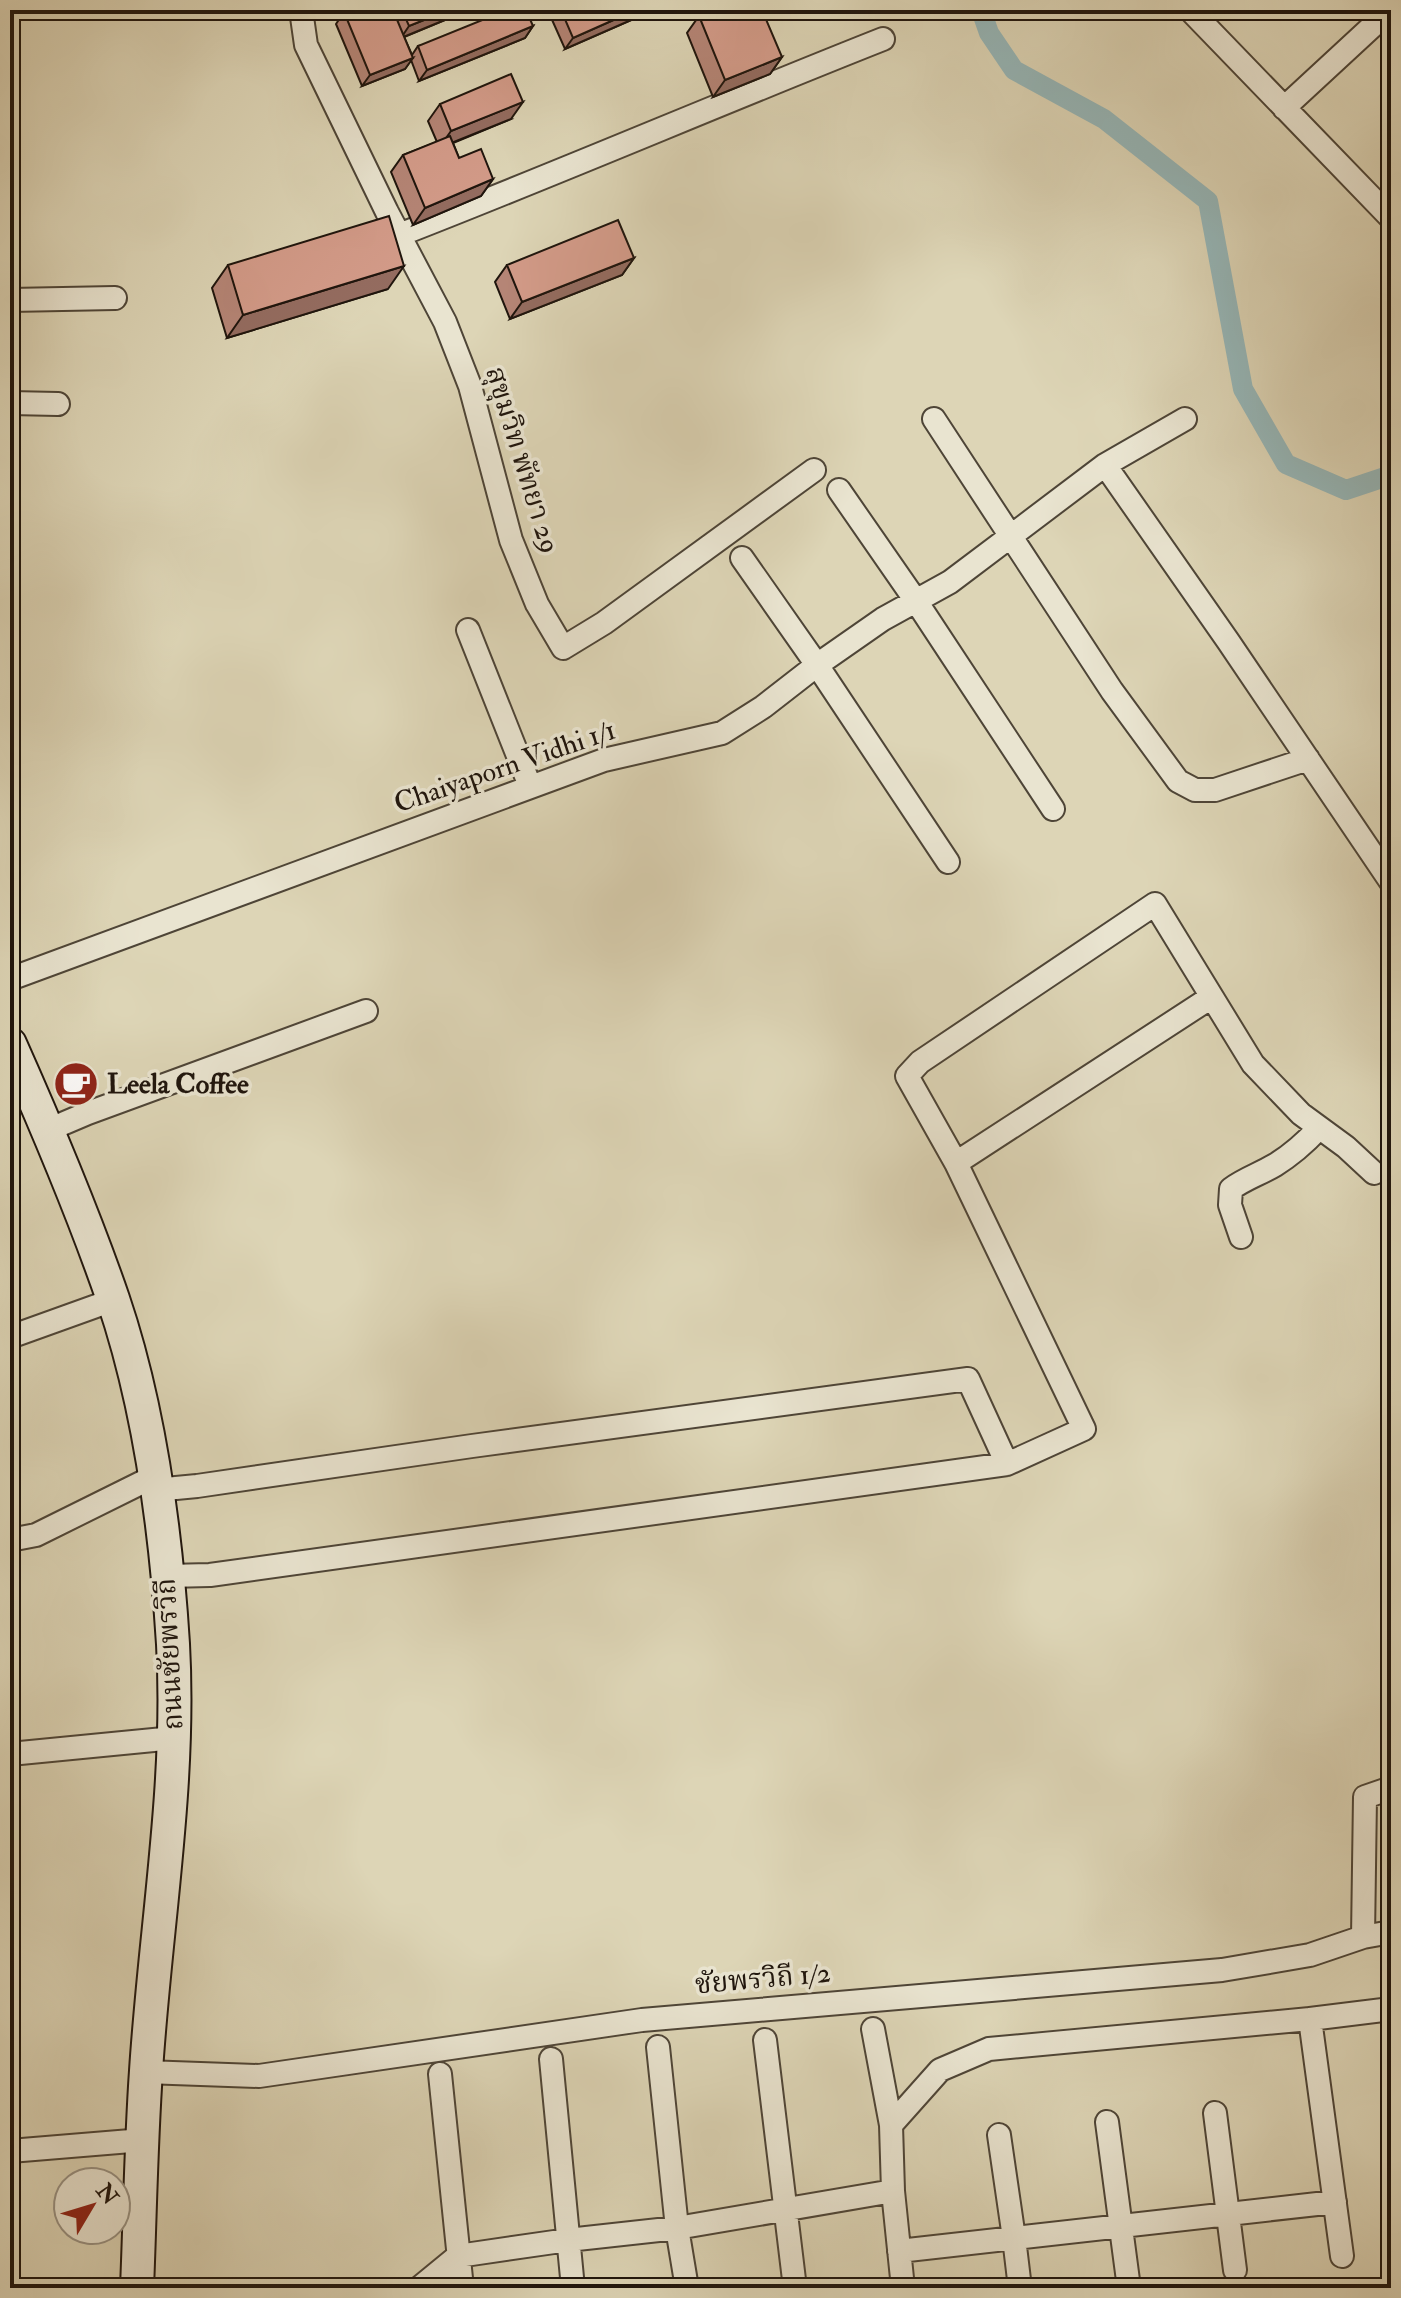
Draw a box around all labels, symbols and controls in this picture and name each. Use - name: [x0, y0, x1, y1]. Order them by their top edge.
- street label: สุขุมวิท พัทยา 29: [477, 363, 567, 557]
- street label: Chaiyaporn Vidhi 1/1: [389, 713, 621, 821]
- cafe icon: Leela Coffee: [52, 1060, 100, 1108]
- place label: Leela Coffee: [107, 1067, 249, 1102]
- street label: ถนนชัยพรวิถี: [149, 1577, 191, 1731]
- street label: ชัยพรวิถี 1/2: [694, 1956, 832, 2002]
- north arrow: [52, 2166, 132, 2246]
- text: N: [89, 2177, 124, 2211]

